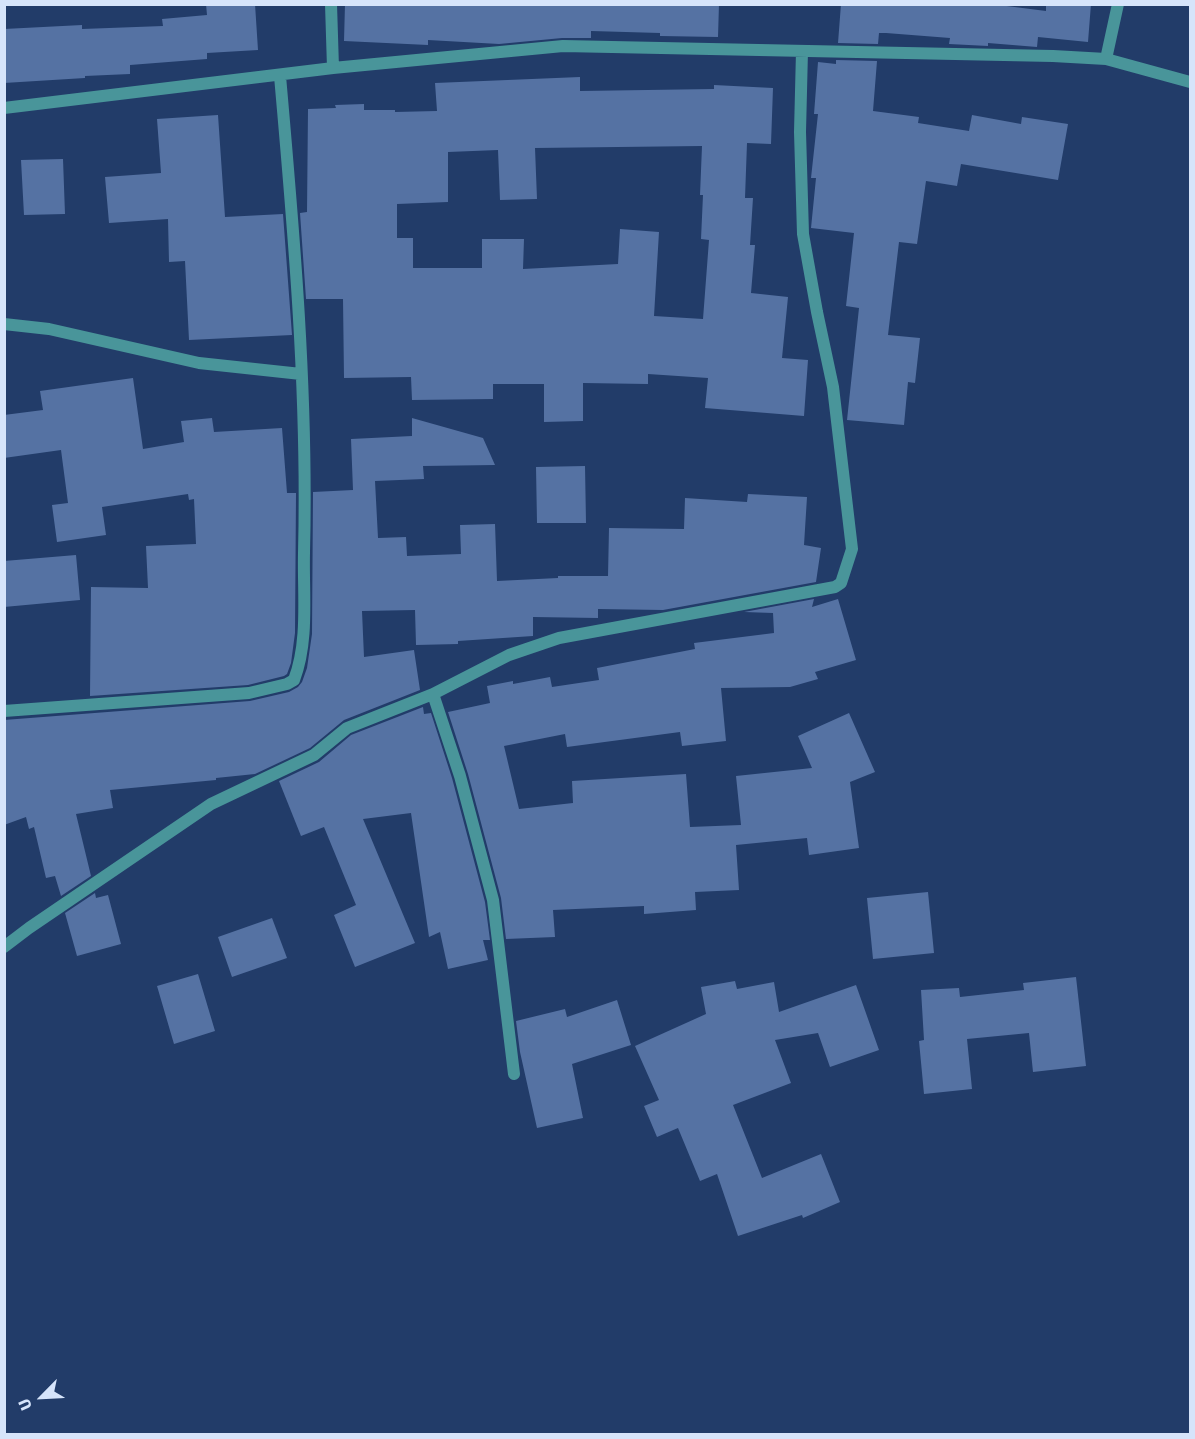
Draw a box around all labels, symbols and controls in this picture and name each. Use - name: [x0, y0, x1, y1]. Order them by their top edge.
- north arrow: [12, 1367, 72, 1427]
- text: U: [14, 1396, 36, 1413]

